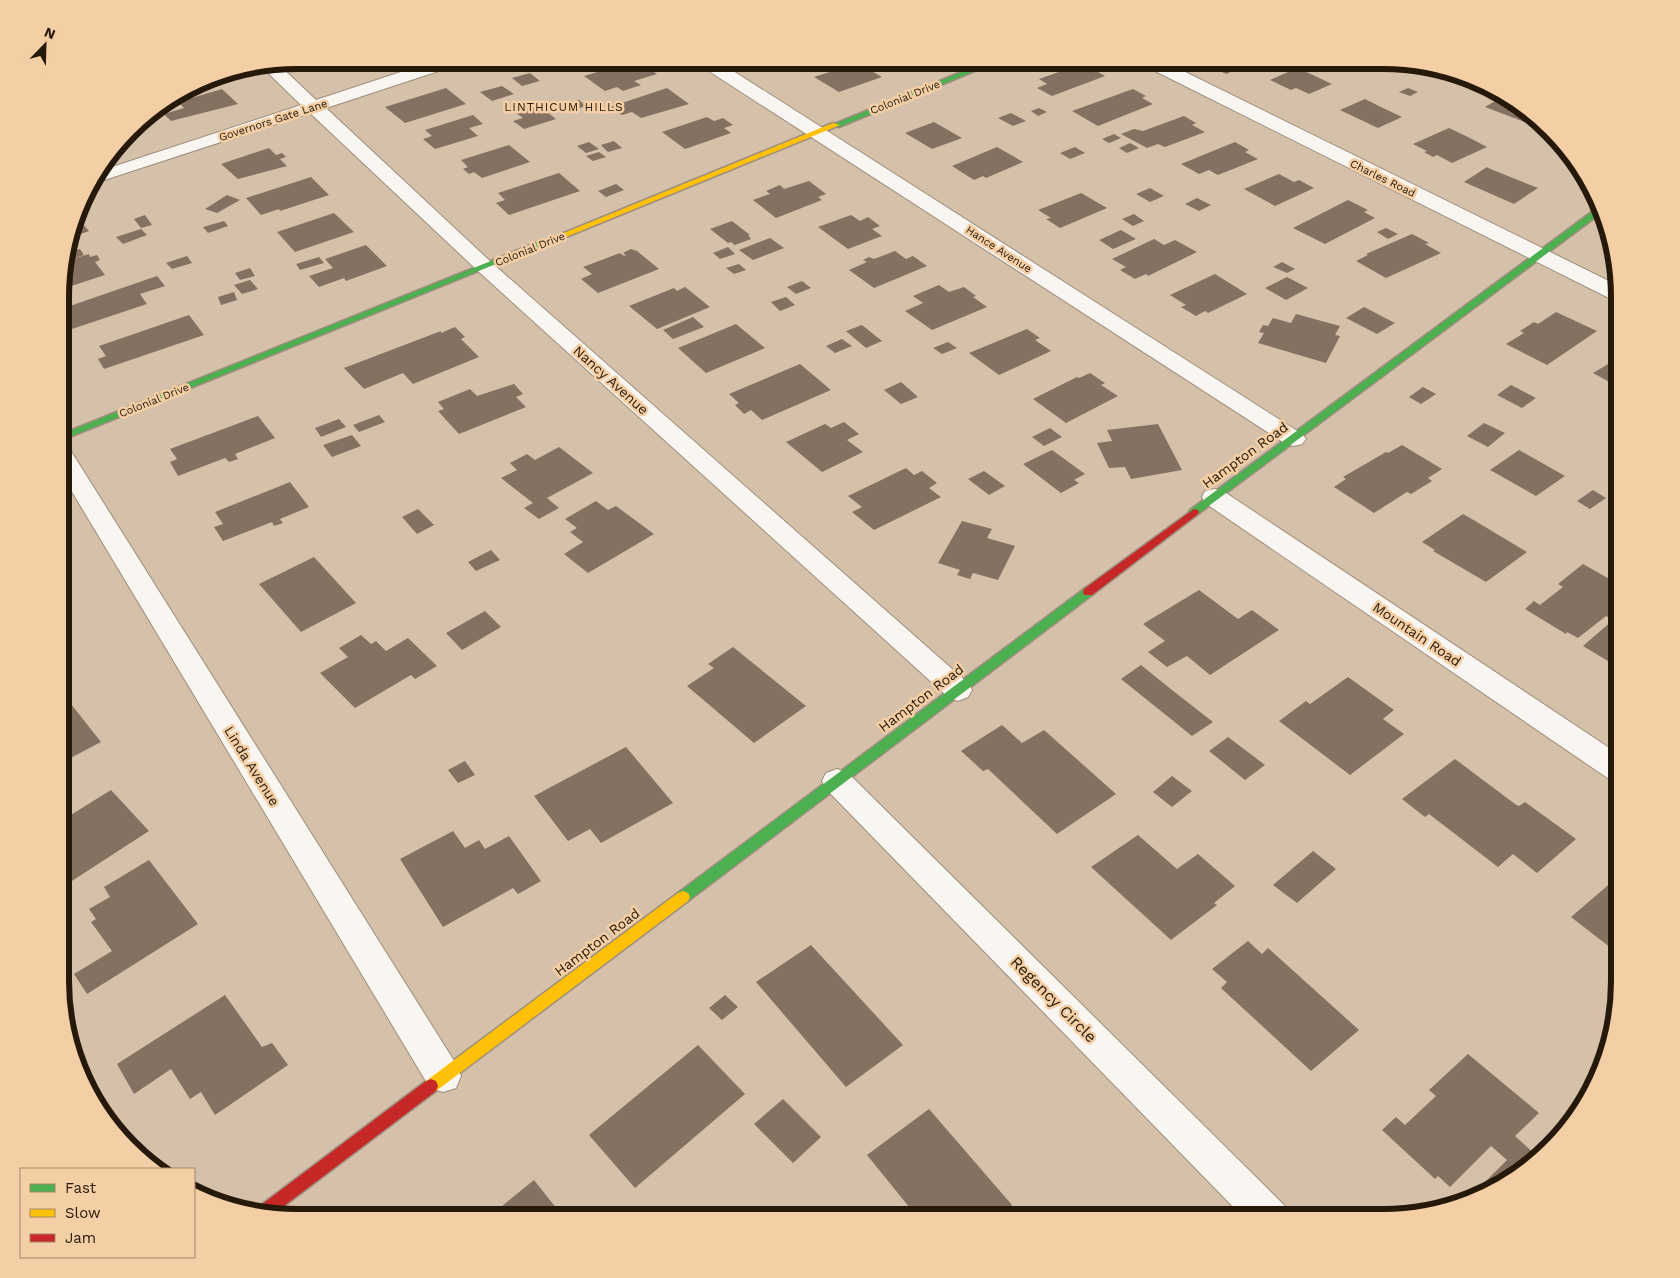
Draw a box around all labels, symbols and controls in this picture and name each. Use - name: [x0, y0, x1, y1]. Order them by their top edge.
- north arrow: [20, 20, 70, 70]
- text: N: [42, 24, 58, 42]
- street label: Colonial Drive: [868, 78, 942, 117]
- street label: Governors Gate Lane: [217, 97, 329, 144]
- district label: LINTHICUM HILLS: [504, 100, 624, 114]
- street label: Charles Road: [1348, 157, 1418, 200]
- street label: Hance Avenue: [963, 223, 1034, 276]
- street label: Colonial Drive: [493, 230, 567, 269]
- street label: Nancy Avenue: [570, 342, 652, 418]
- street label: Colonial Drive: [117, 381, 191, 420]
- street label: Hampton Road: [1199, 419, 1291, 491]
- street label: Mountain Road: [1370, 599, 1464, 669]
- street label: Hampton Road: [875, 661, 967, 735]
- street label: Linda Avenue: [221, 723, 283, 809]
- street label: Hampton Road: [551, 905, 643, 979]
- street label: Regency Circle: [1007, 952, 1101, 1046]
- legend: [20, 1168, 195, 1258]
- text: Fast: [65, 1179, 97, 1197]
- text: Slow: [65, 1204, 101, 1222]
- text: Jam: [65, 1229, 96, 1247]

